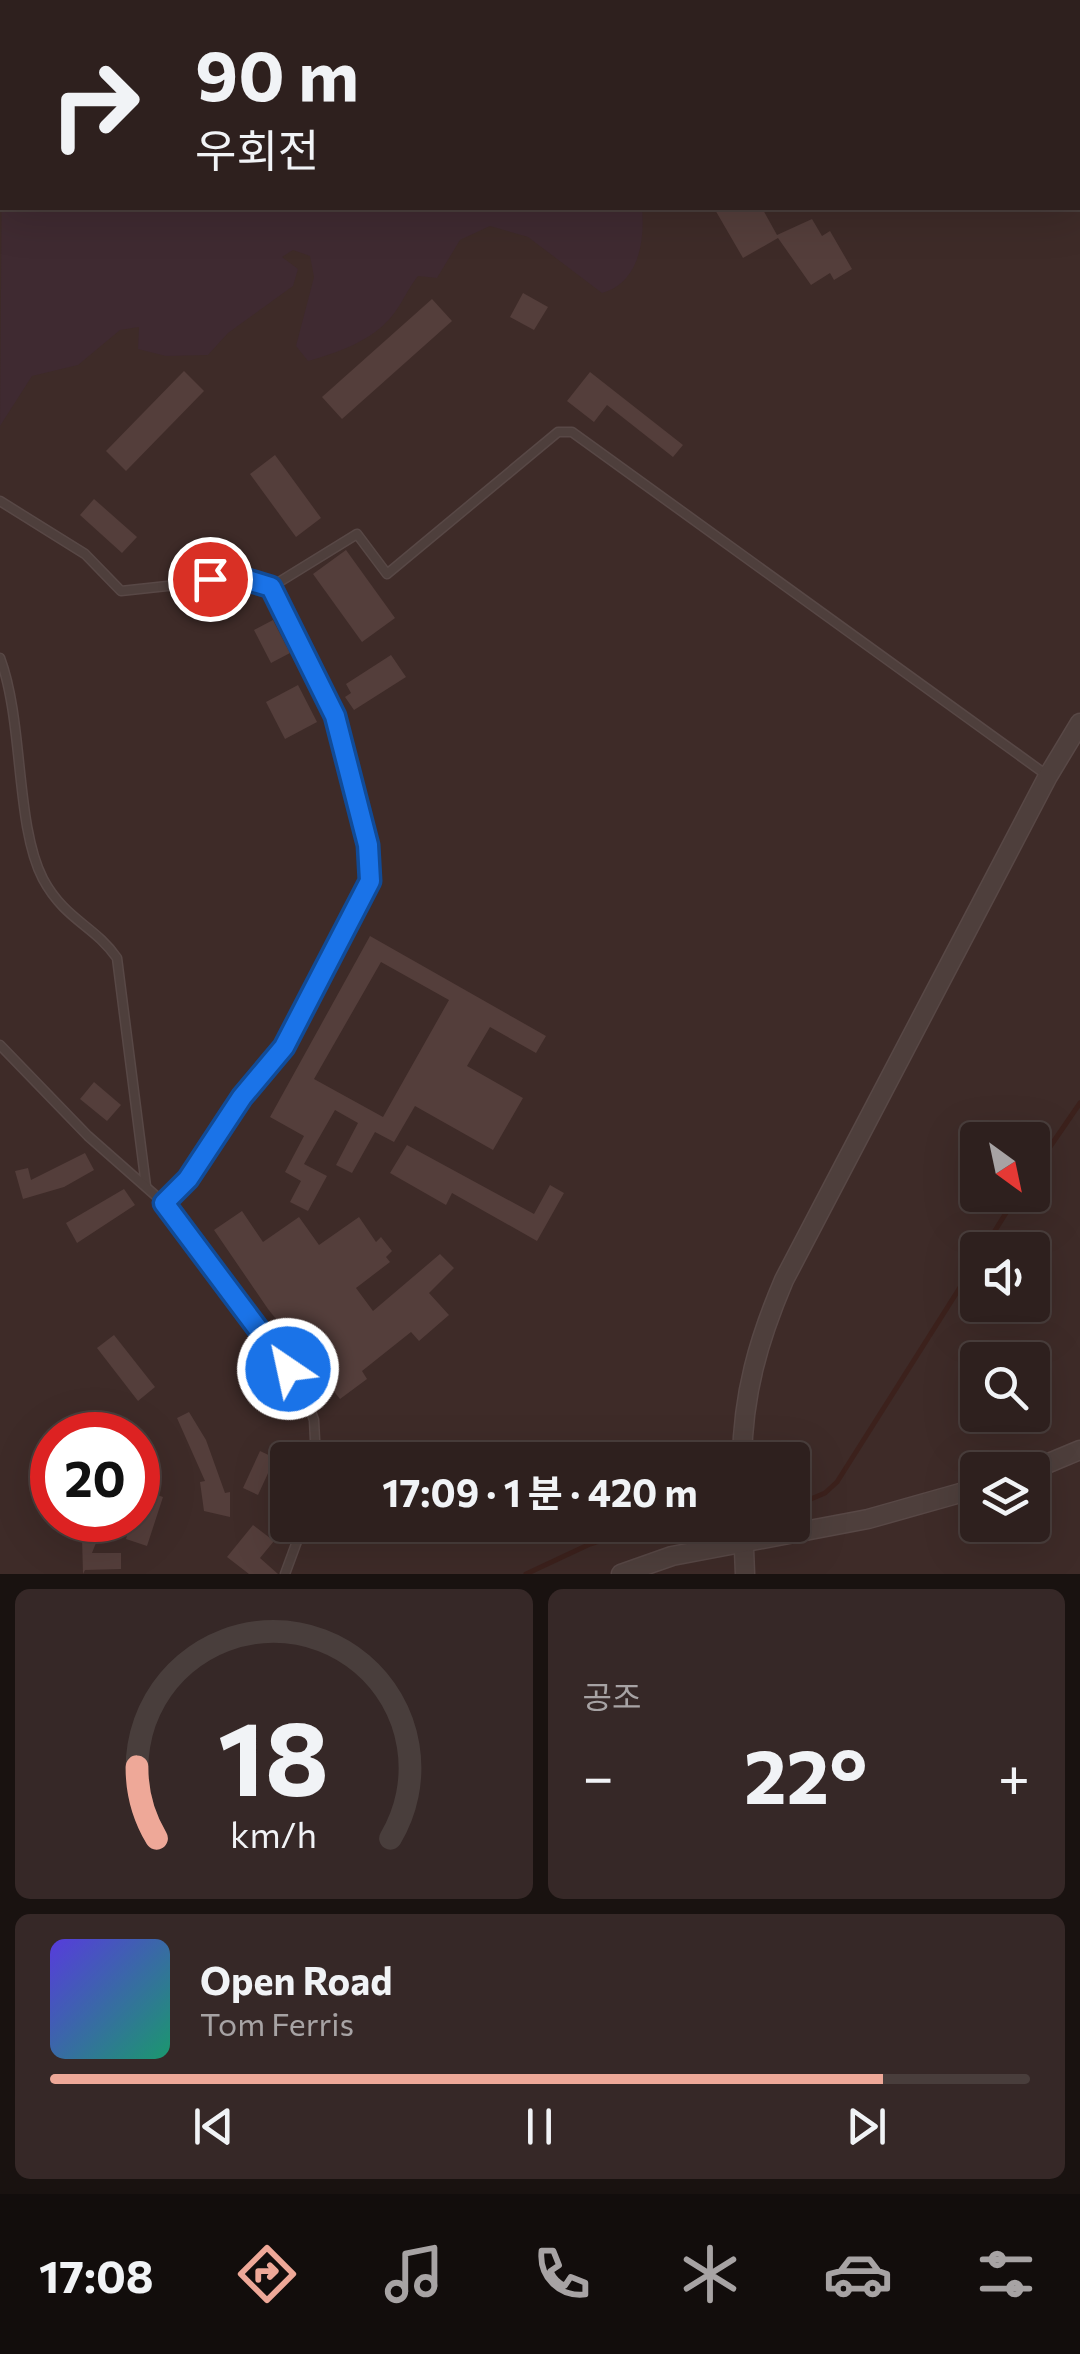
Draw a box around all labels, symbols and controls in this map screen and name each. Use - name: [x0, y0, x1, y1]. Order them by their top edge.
- text: 90 m: [195, 30, 359, 115]
- icon: right: [30, 40, 160, 170]
- text: 우회전: [195, 121, 319, 176]
- pin: [168, 537, 253, 622]
- icon: arrive: [183, 552, 238, 607]
- north arrow: [960, 1122, 1050, 1212]
- map controls: [960, 1122, 1050, 1542]
- button: sound: [960, 1232, 1050, 1322]
- position arrow: [236, 1317, 340, 1421]
- button: search: [960, 1342, 1050, 1432]
- speed limit sign: 20: [30, 1412, 160, 1542]
- button: layers: [960, 1452, 1050, 1542]
- text: 17:09 · 1 분 · 420 m: [382, 1468, 698, 1515]
- text: 공조: [583, 1676, 641, 1716]
- text: 18: [218, 1690, 329, 1817]
- text: 22°: [744, 1728, 867, 1819]
- text: −: [583, 1741, 614, 1808]
- text: +: [998, 1741, 1030, 1808]
- text: km/h: [230, 1812, 317, 1855]
- text: Open Road: [200, 1956, 393, 2003]
- text: Tom Ferris: [200, 2003, 354, 2043]
- icon: previous: [186, 2099, 241, 2154]
- icon: pause: [512, 2099, 567, 2154]
- icon: next: [839, 2099, 894, 2154]
- icon: directions: [232, 2239, 302, 2309]
- icon: music: [379, 2239, 449, 2309]
- icon: phone: [527, 2239, 597, 2309]
- icon: climate: [675, 2239, 745, 2309]
- icon: car: [823, 2239, 893, 2309]
- icon: filters: [971, 2239, 1041, 2309]
- text: 17:08: [39, 2247, 154, 2302]

